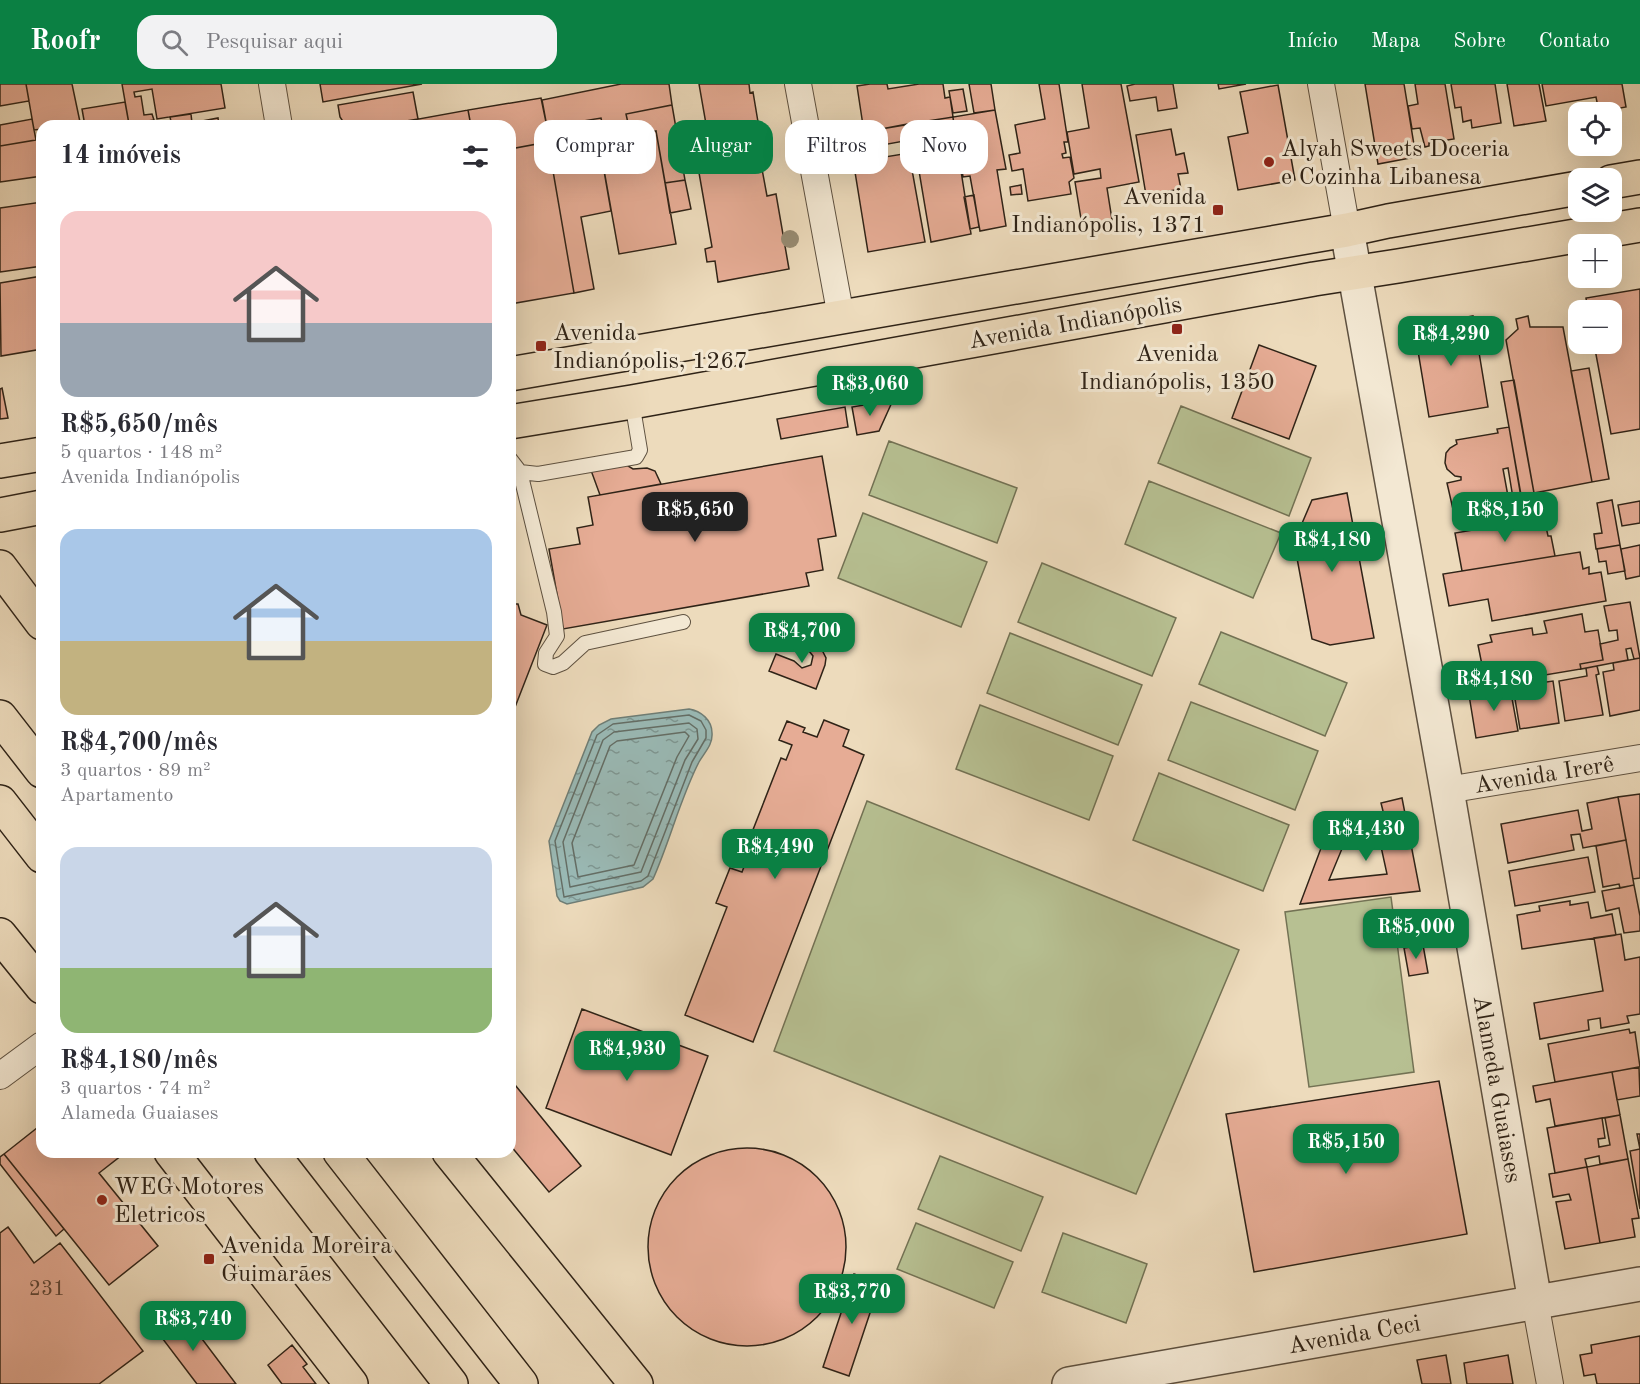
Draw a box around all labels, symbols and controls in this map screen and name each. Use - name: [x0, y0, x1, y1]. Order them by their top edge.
- search box: [137, 15, 557, 69]
- icon: search: [158, 26, 191, 59]
- text: Roofr: [30, 28, 101, 56]
- text: Pesquisar aqui: [206, 31, 343, 53]
- text: Início: [1287, 31, 1338, 52]
- text: Mapa: [1371, 31, 1420, 52]
- text: Sobre: [1453, 31, 1506, 52]
- text: Contato: [1539, 31, 1610, 52]
- map controls: [1568, 102, 1622, 354]
- button: locate: [1568, 102, 1622, 156]
- chip: Comprar: [534, 120, 656, 174]
- chip: Alugar: [668, 120, 773, 174]
- chip: Filtros: [785, 120, 888, 174]
- chip: Novo: [900, 120, 988, 174]
- place label: Alyah Sweets Doceria e Cozinha Libanesa: [1281, 138, 1510, 190]
- icon: filters: [459, 140, 492, 173]
- text: 14 imóveis: [60, 143, 181, 169]
- marker: Alyah Sweets Doceria e Cozinha Libanesa: [1262, 155, 1276, 169]
- button: layers: [1568, 168, 1622, 222]
- place label: Avenida Indianópolis, 1371: [1011, 186, 1206, 238]
- marker: Avenida Indianópolis, 1371: [1211, 203, 1225, 217]
- button: +: [1568, 234, 1622, 288]
- icon: home: [222, 250, 330, 358]
- street label: Avenida Indianópolis: [967, 293, 1184, 355]
- button: −: [1568, 300, 1622, 354]
- pin: R$4,290: [1396, 316, 1506, 367]
- place label: Avenida Indianópolis, 1267: [553, 322, 748, 374]
- marker: Avenida Indianópolis, 1350: [1170, 322, 1184, 336]
- text: R$4,290: [1412, 325, 1490, 345]
- marker: Avenida Indianópolis, 1267: [534, 339, 548, 353]
- place label: Avenida Indianópolis, 1350: [1080, 343, 1274, 395]
- pin: R$3,060: [815, 366, 925, 417]
- text: R$3,060: [831, 375, 909, 395]
- text: R$5,650/mês: [60, 412, 218, 438]
- text: 5 quartos · 148 m²: [60, 443, 222, 463]
- text: Avenida Indianópolis: [60, 468, 240, 488]
- pin: R$5,650: [640, 492, 750, 543]
- pin: R$8,150: [1450, 492, 1560, 543]
- text: R$5,650: [656, 501, 734, 521]
- text: R$8,150: [1466, 501, 1544, 521]
- pin: R$4,180: [1277, 522, 1387, 573]
- text: R$4,180: [1293, 531, 1371, 551]
- icon: home: [222, 568, 330, 676]
- pin: R$4,700: [747, 613, 857, 664]
- text: R$4,700: [763, 622, 841, 642]
- pin: R$4,180: [1439, 661, 1549, 712]
- text: R$4,180: [1455, 670, 1533, 690]
- text: R$4,700/mês: [60, 730, 218, 756]
- street label: Avenida Irerê: [1473, 753, 1616, 799]
- text: 3 quartos · 89 m²: [60, 761, 211, 781]
- text: Apartamento: [60, 786, 173, 806]
- pin: R$4,430: [1311, 811, 1421, 862]
- text: R$4,430: [1327, 820, 1405, 840]
- pin: R$4,490: [720, 829, 830, 880]
- text: R$4,490: [736, 838, 814, 858]
- icon: home: [222, 886, 330, 994]
- pin: R$5,000: [1361, 909, 1471, 960]
- text: R$5,000: [1377, 918, 1455, 938]
- street label: Alameda Guaiases: [1468, 994, 1524, 1185]
- pin: R$4,930: [572, 1031, 682, 1082]
- text: R$4,930: [588, 1040, 666, 1060]
- text: R$4,180/mês: [60, 1048, 218, 1074]
- text: 3 quartos · 74 m²: [60, 1079, 211, 1099]
- text: Alameda Guaiases: [60, 1104, 218, 1124]
- pin: R$5,150: [1291, 1124, 1401, 1175]
- text: R$5,150: [1307, 1133, 1385, 1153]
- place label: WEG Motores Eletricos: [114, 1176, 264, 1228]
- marker: WEG Motores Eletricos: [95, 1193, 109, 1207]
- place label: Avenida Moreira Guimarães: [221, 1235, 392, 1287]
- marker: Avenida Moreira Guimarães: [202, 1252, 216, 1266]
- pin: R$3,770: [797, 1274, 907, 1325]
- house number: 231: [29, 1279, 65, 1300]
- text: R$3,770: [813, 1283, 891, 1303]
- pin: R$3,740: [138, 1301, 248, 1352]
- text: R$3,740: [154, 1310, 232, 1330]
- street label: Avenida Ceci: [1286, 1313, 1422, 1359]

